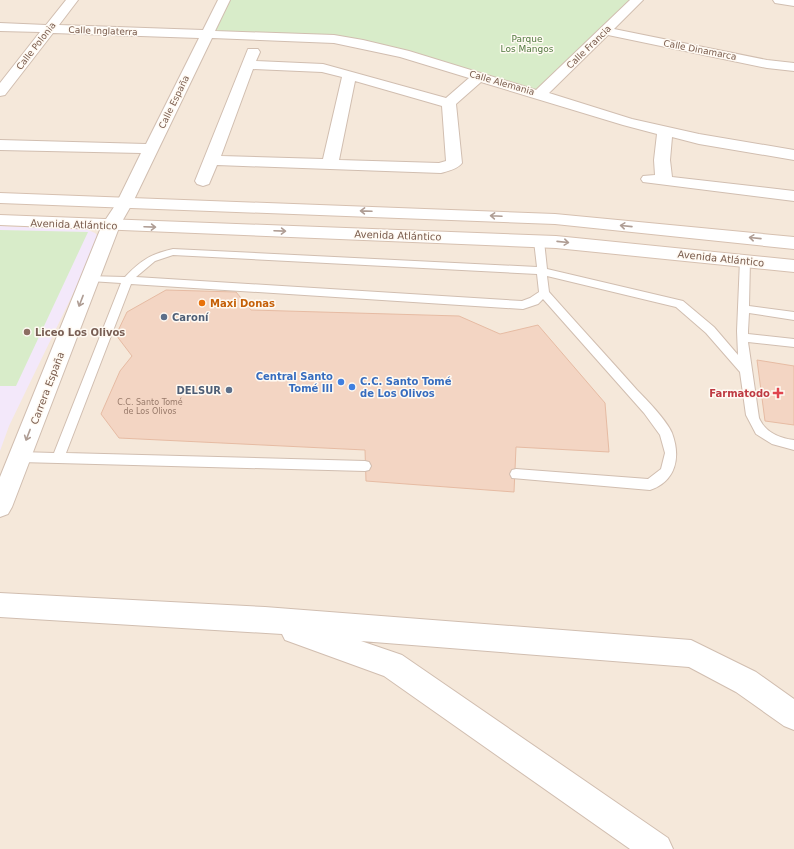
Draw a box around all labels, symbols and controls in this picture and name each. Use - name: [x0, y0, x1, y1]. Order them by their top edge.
- street label: Calle Polonia: [14, 20, 58, 72]
- street label: Calle Francia: [565, 23, 613, 71]
- street label: Calle Inglaterra: [68, 25, 138, 37]
- park label: Parque Los Mangos: [501, 34, 554, 54]
- street label: Calle Dinamarca: [663, 38, 737, 62]
- street label: Calle Alemania: [468, 69, 536, 97]
- street label: Calle España: [157, 74, 191, 130]
- one-way arrow: [360, 207, 373, 215]
- one-way arrow: [490, 213, 503, 220]
- street label: Avenida Atlántico: [30, 217, 118, 232]
- one-way arrow: [620, 222, 633, 229]
- one-way arrow: [143, 223, 156, 230]
- one-way arrow: [273, 227, 286, 235]
- street label: Avenida Atlántico: [354, 228, 442, 243]
- one-way arrow: [749, 235, 762, 242]
- one-way arrow: [556, 239, 569, 246]
- street label: Avenida Atlántico: [677, 248, 765, 269]
- one-way arrow: [77, 294, 85, 306]
- marker: Maxi Donas: [197, 298, 207, 308]
- place label: Maxi Donas: [210, 298, 275, 309]
- marker: Caroní: [159, 312, 169, 322]
- place label: Caroní: [172, 312, 209, 323]
- marker: Liceo Los Olivos: [22, 327, 32, 337]
- place label: Liceo Los Olivos: [35, 327, 125, 338]
- street label: Carrera España: [29, 350, 66, 426]
- place label: Central Santo Tomé III: [256, 371, 333, 394]
- place label: C.C. Santo Tomé de Los Olivos: [360, 376, 452, 399]
- marker: Central Santo Tomé III: [336, 377, 346, 387]
- marker: C.C. Santo Tomé de Los Olivos: [347, 382, 357, 392]
- place label: DELSUR: [176, 385, 221, 396]
- marker: DELSUR: [224, 385, 234, 395]
- place label: Farmatodo: [709, 388, 770, 399]
- marker: Farmatodo: [773, 388, 783, 398]
- house number: C.C. Santo Tomé de Los Olivos: [117, 397, 183, 416]
- one-way arrow: [24, 428, 32, 440]

